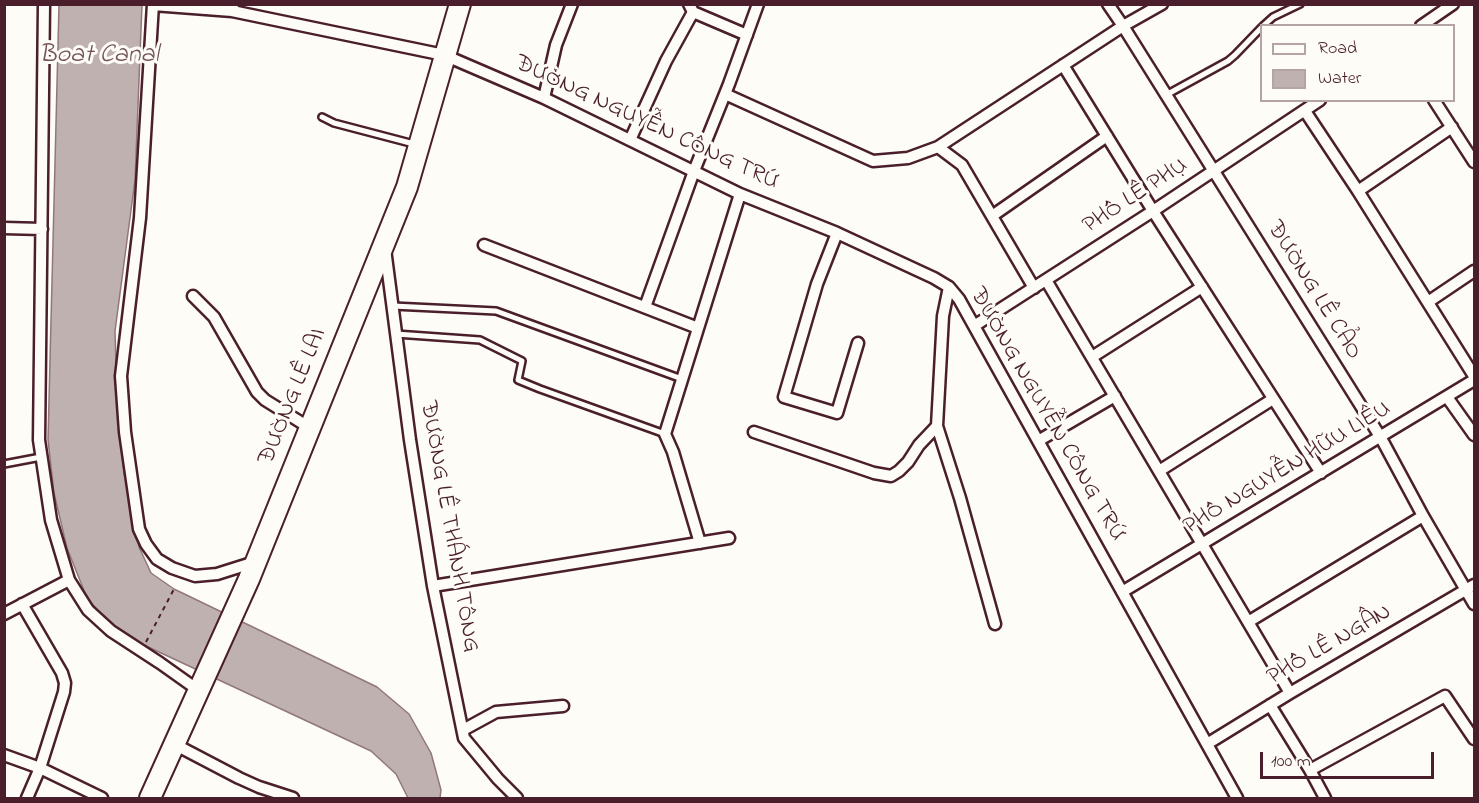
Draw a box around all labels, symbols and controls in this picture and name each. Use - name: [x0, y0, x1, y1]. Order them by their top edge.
- legend: [1260, 24, 1455, 102]
- text: Road: [1318, 36, 1357, 62]
- water label: Boat Canal: [39, 41, 159, 73]
- street label: ĐƯỜNG NGUYỄN CÔNG TRỨ: [510, 50, 782, 198]
- text: Water: [1318, 66, 1361, 92]
- street label: PHỐ LÊ PHỤ: [1078, 152, 1194, 242]
- street label: ĐƯỜNG LÊ CẢO: [1259, 216, 1367, 366]
- street label: ĐƯỜNG NGUYỄN CÔNG TRỨ: [962, 283, 1130, 547]
- street label: ĐƯỜNG LÊ LAI: [254, 325, 334, 469]
- street label: PHỐ NGUYỄN HỮU LIÊU: [1179, 396, 1397, 542]
- street label: ĐƯỜNG LÊ THÁNH TÔNG: [412, 399, 484, 655]
- street label: PHỐ LÊ NGÂN: [1263, 599, 1397, 693]
- scale bar: [1263, 740, 1437, 778]
- text: 100 m: [1271, 749, 1311, 775]

